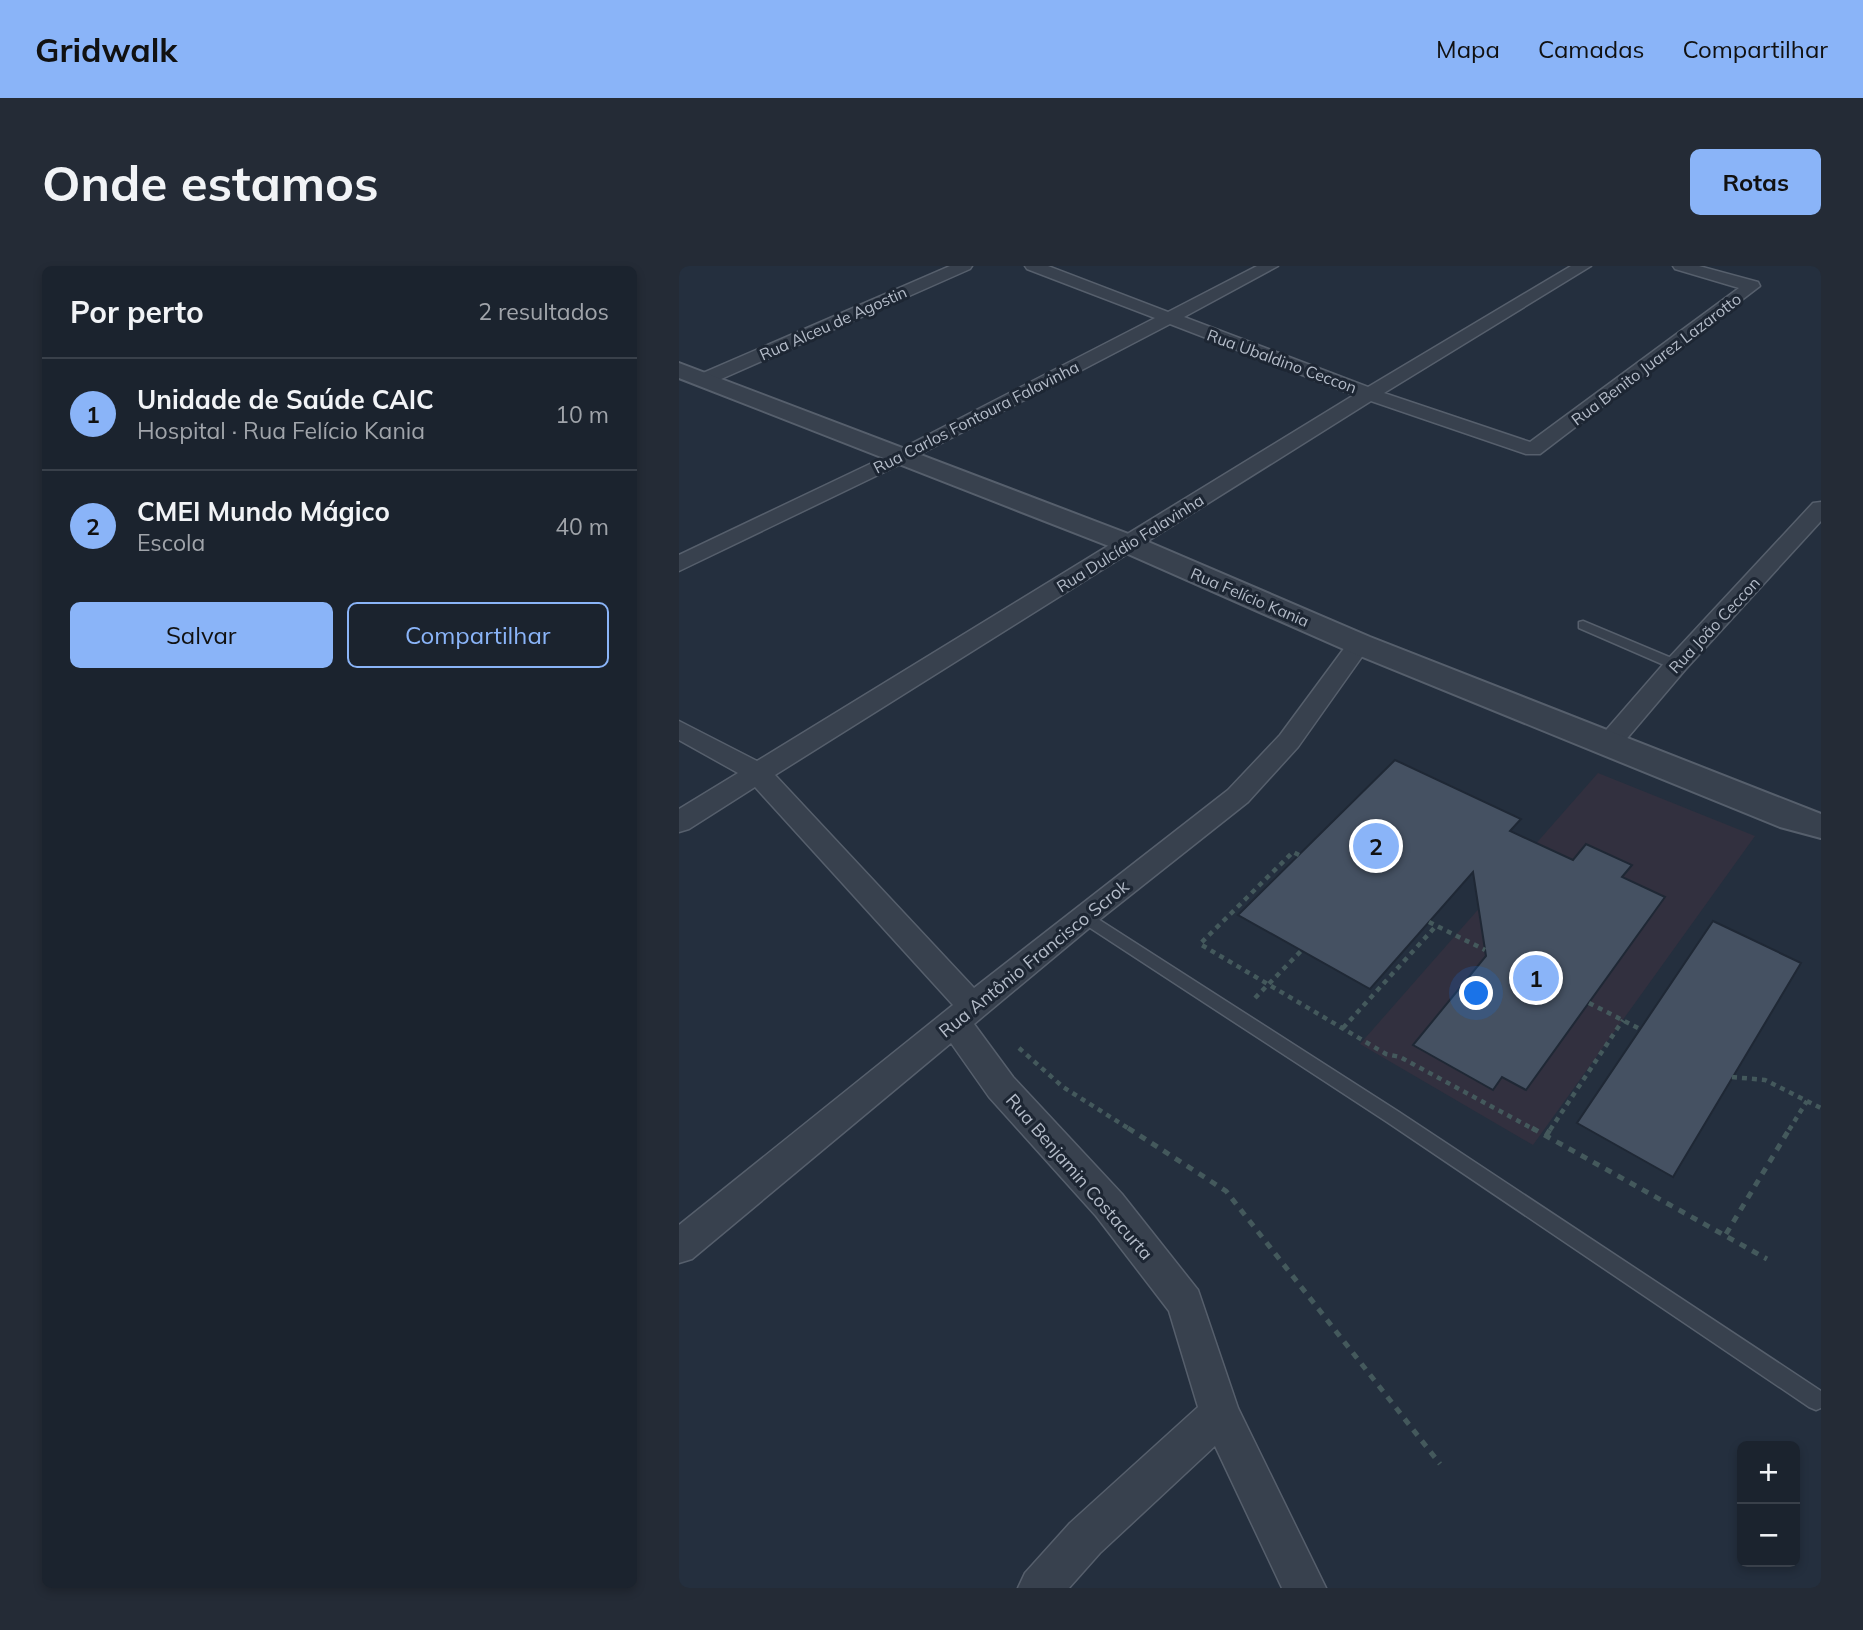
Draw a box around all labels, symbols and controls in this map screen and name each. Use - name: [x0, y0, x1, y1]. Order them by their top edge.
- text: Gridwalk: [35, 29, 178, 70]
- text: Mapa: [1436, 34, 1500, 64]
- text: Camadas: [1538, 34, 1645, 64]
- text: Compartilhar: [1683, 34, 1828, 64]
- button: Rotas: [1690, 149, 1821, 215]
- text: Onde estamos: [42, 152, 378, 213]
- street label: Rua Alceu de Agostin: [756, 282, 910, 364]
- street label: Rua Benito Juarez Lazarotto: [1567, 289, 1745, 429]
- text: Por perto: [70, 293, 204, 331]
- text: 2 resultados: [478, 297, 609, 326]
- street label: Rua Ubaldino Ceccon: [1204, 325, 1360, 397]
- street label: Rua Carlos Fontoura Falavinha: [870, 356, 1082, 478]
- text: Unidade de Saúde CAIC: [137, 383, 434, 416]
- text: 1: [86, 400, 100, 429]
- text: 10 m: [555, 400, 609, 429]
- text: Hospital · Rua Felício Kania: [137, 416, 425, 445]
- street label: Rua Dulcídio Falavinha: [1053, 490, 1207, 596]
- text: CMEI Mundo Mágico: [137, 495, 390, 528]
- text: 2: [86, 512, 100, 541]
- text: 40 m: [555, 512, 609, 541]
- text: Escola: [137, 528, 205, 557]
- street label: Rua Felício Kania: [1188, 563, 1312, 631]
- street label: Rua João Ceccon: [1664, 573, 1764, 677]
- button: Salvar: [70, 602, 333, 668]
- button: Compartilhar: [347, 602, 609, 668]
- pin: 2: [1353, 820, 1399, 872]
- street label: Rua Antônio Francisco Scrok: [934, 874, 1134, 1042]
- pin: 1: [1513, 952, 1559, 1004]
- your location: [1459, 976, 1493, 1010]
- street label: Rua Benjamin Costacurta: [1001, 1089, 1158, 1264]
- map controls: [1737, 1441, 1800, 1567]
- button: +: [1737, 1441, 1800, 1504]
- button: −: [1737, 1504, 1800, 1567]

